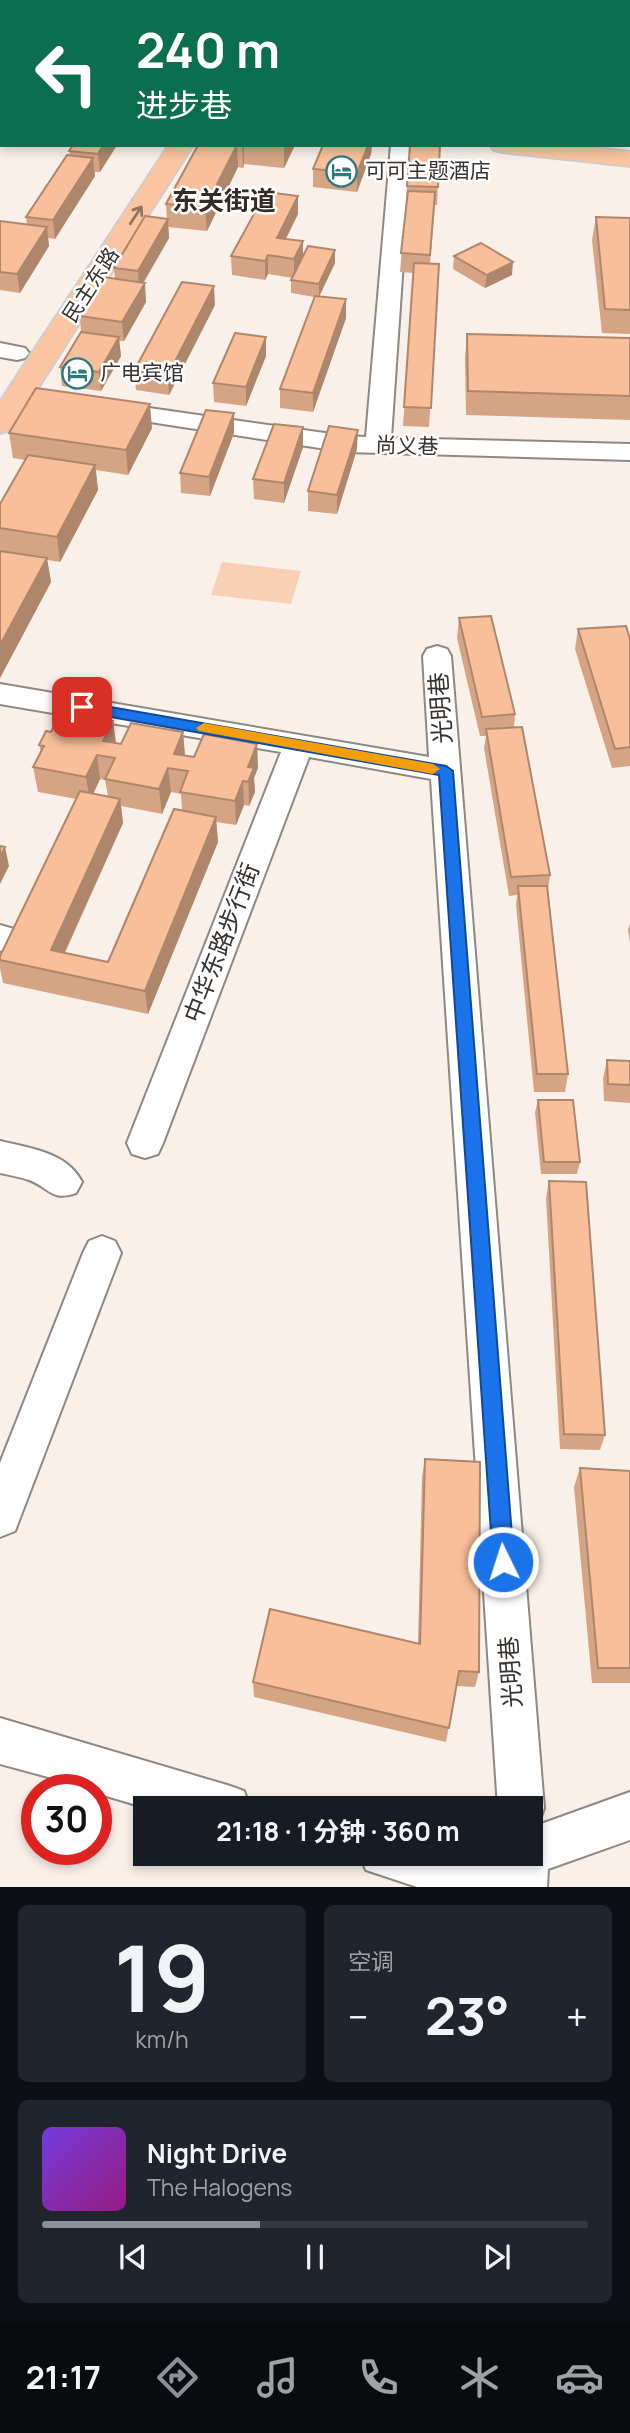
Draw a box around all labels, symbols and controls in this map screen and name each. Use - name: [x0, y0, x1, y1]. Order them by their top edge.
- text: 240 m: [136, 16, 280, 83]
- icon: left: [21, 28, 112, 119]
- text: 进步巷: [136, 83, 232, 127]
- hotel icon: 可可主题酒店: [325, 154, 359, 188]
- place label: 可可主题酒店: [365, 156, 491, 184]
- district label: 东关街道: [172, 182, 276, 218]
- one-way arrow: [129, 206, 143, 226]
- street label: 民主东路: [56, 242, 125, 327]
- hotel icon: 广电宾馆: [60, 356, 94, 390]
- place label: 广电宾馆: [100, 358, 184, 386]
- street label: 尚义巷: [375, 430, 439, 460]
- street label: 光明巷: [421, 671, 458, 745]
- pin: [52, 677, 112, 737]
- icon: arrive: [63, 688, 101, 726]
- street label: 中华东路步行街: [175, 858, 266, 1027]
- position arrow: [466, 1525, 540, 1599]
- street label: 光明巷: [491, 1635, 528, 1709]
- speed limit sign: 30: [21, 1774, 112, 1865]
- text: 21:18 · 1 分钟 · 360 m: [216, 1813, 460, 1849]
- text: 19: [114, 1915, 210, 2039]
- text: 空调: [348, 1945, 394, 1977]
- text: 23°: [425, 1980, 510, 2051]
- text: −: [348, 1990, 369, 2042]
- text: +: [566, 1990, 588, 2042]
- text: km/h: [135, 2023, 189, 2055]
- text: Night Drive: [147, 2135, 287, 2171]
- text: The Halogens: [147, 2171, 292, 2203]
- icon: previous: [114, 2238, 152, 2276]
- icon: pause: [296, 2238, 334, 2276]
- icon: next: [478, 2238, 516, 2276]
- icon: directions: [153, 2353, 202, 2402]
- icon: music: [253, 2353, 302, 2402]
- icon: phone: [354, 2353, 403, 2402]
- icon: climate: [455, 2353, 504, 2402]
- icon: car: [555, 2353, 604, 2402]
- text: 21:17: [26, 2355, 101, 2399]

